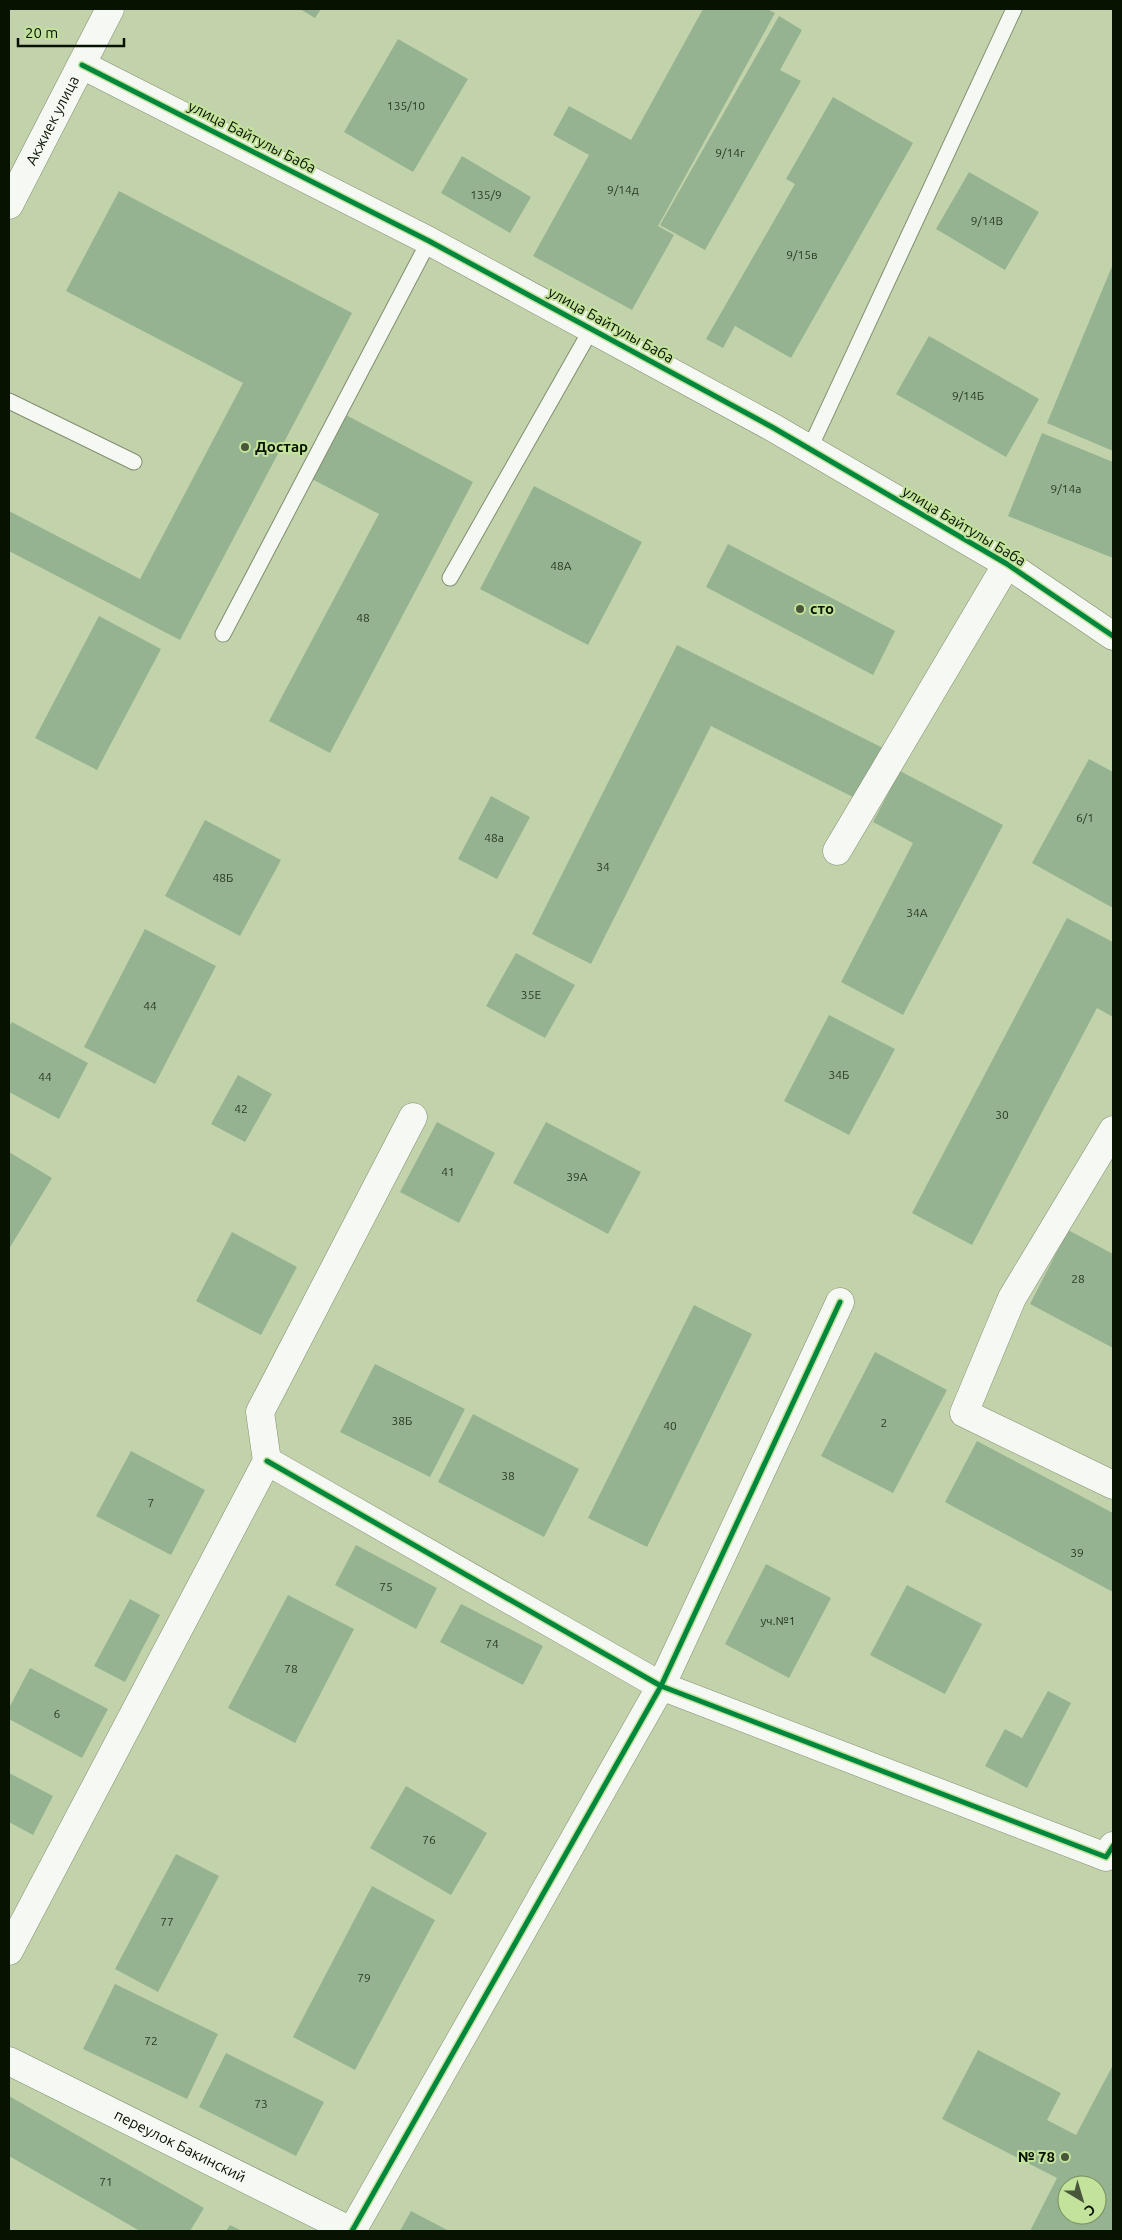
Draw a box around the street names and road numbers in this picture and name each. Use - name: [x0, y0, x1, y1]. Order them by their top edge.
- street label: Акжиек улица: [22, 73, 82, 168]
- street label: улица Байтулы Баба: [186, 97, 319, 176]
- street label: улица Байтулы Баба: [545, 283, 677, 366]
- street label: улица Байтулы Баба: [899, 482, 1029, 569]
- street label: переулок Бакинский: [112, 2106, 249, 2185]

